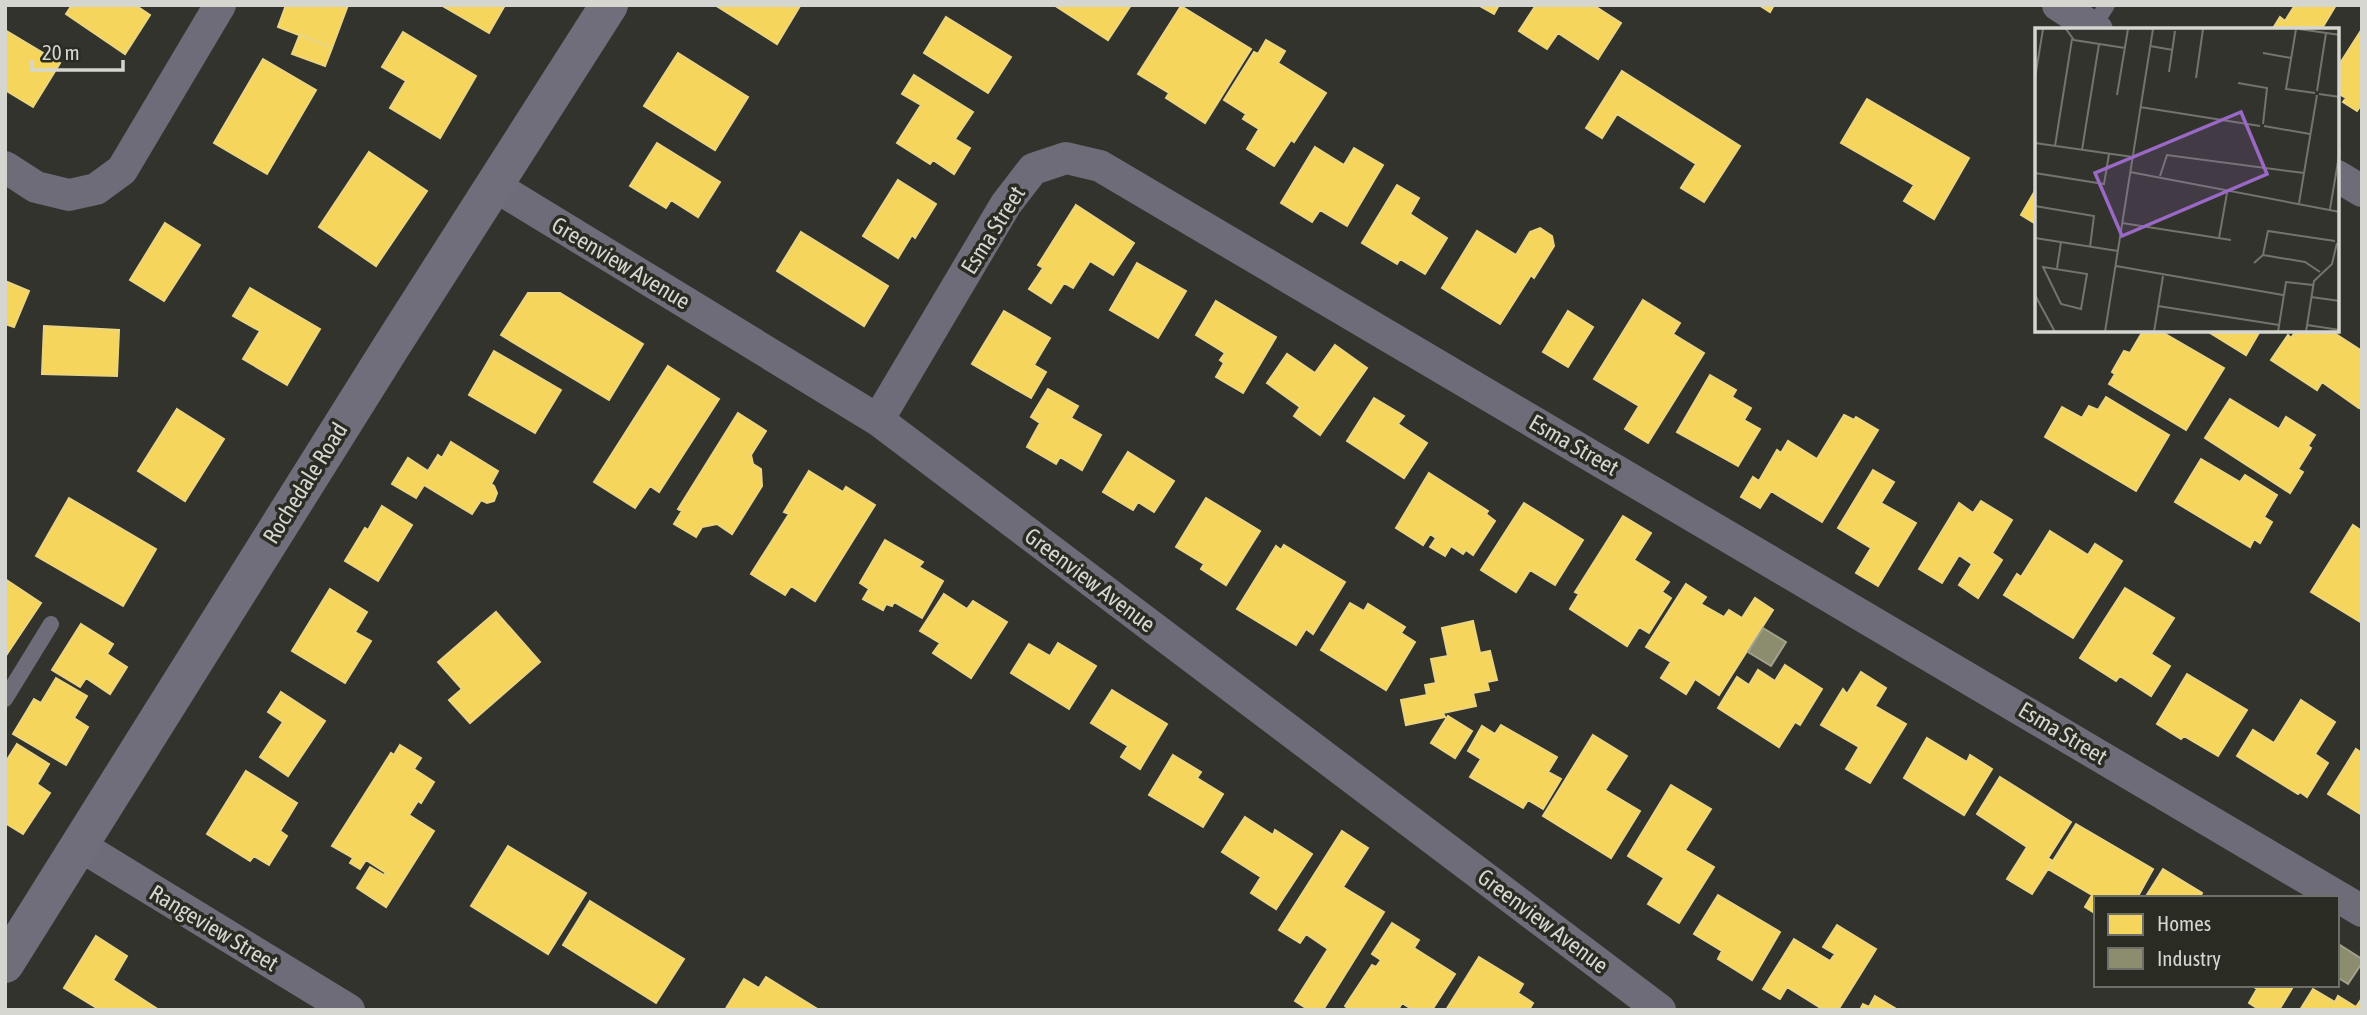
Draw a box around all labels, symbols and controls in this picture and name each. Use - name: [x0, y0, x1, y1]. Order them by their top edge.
- scale bar: [32, 28, 122, 72]
- inset map: [2035, 28, 2339, 332]
- text: 20 m: [42, 40, 80, 64]
- street label: Esma Street: [956, 181, 1030, 279]
- street label: Greenview Avenue: [547, 212, 695, 314]
- street label: Esma Street: [1525, 409, 1623, 481]
- street label: Rochedale Road: [258, 418, 352, 548]
- street label: Greenview Avenue: [1020, 523, 1160, 637]
- street label: Esma Street: [2014, 696, 2112, 770]
- street label: Greenview Avenue: [1473, 864, 1613, 978]
- street label: Rangeview Street: [145, 879, 283, 977]
- legend: [2094, 896, 2339, 987]
- text: Homes: [2157, 911, 2211, 935]
- text: Industry: [2157, 946, 2221, 970]

